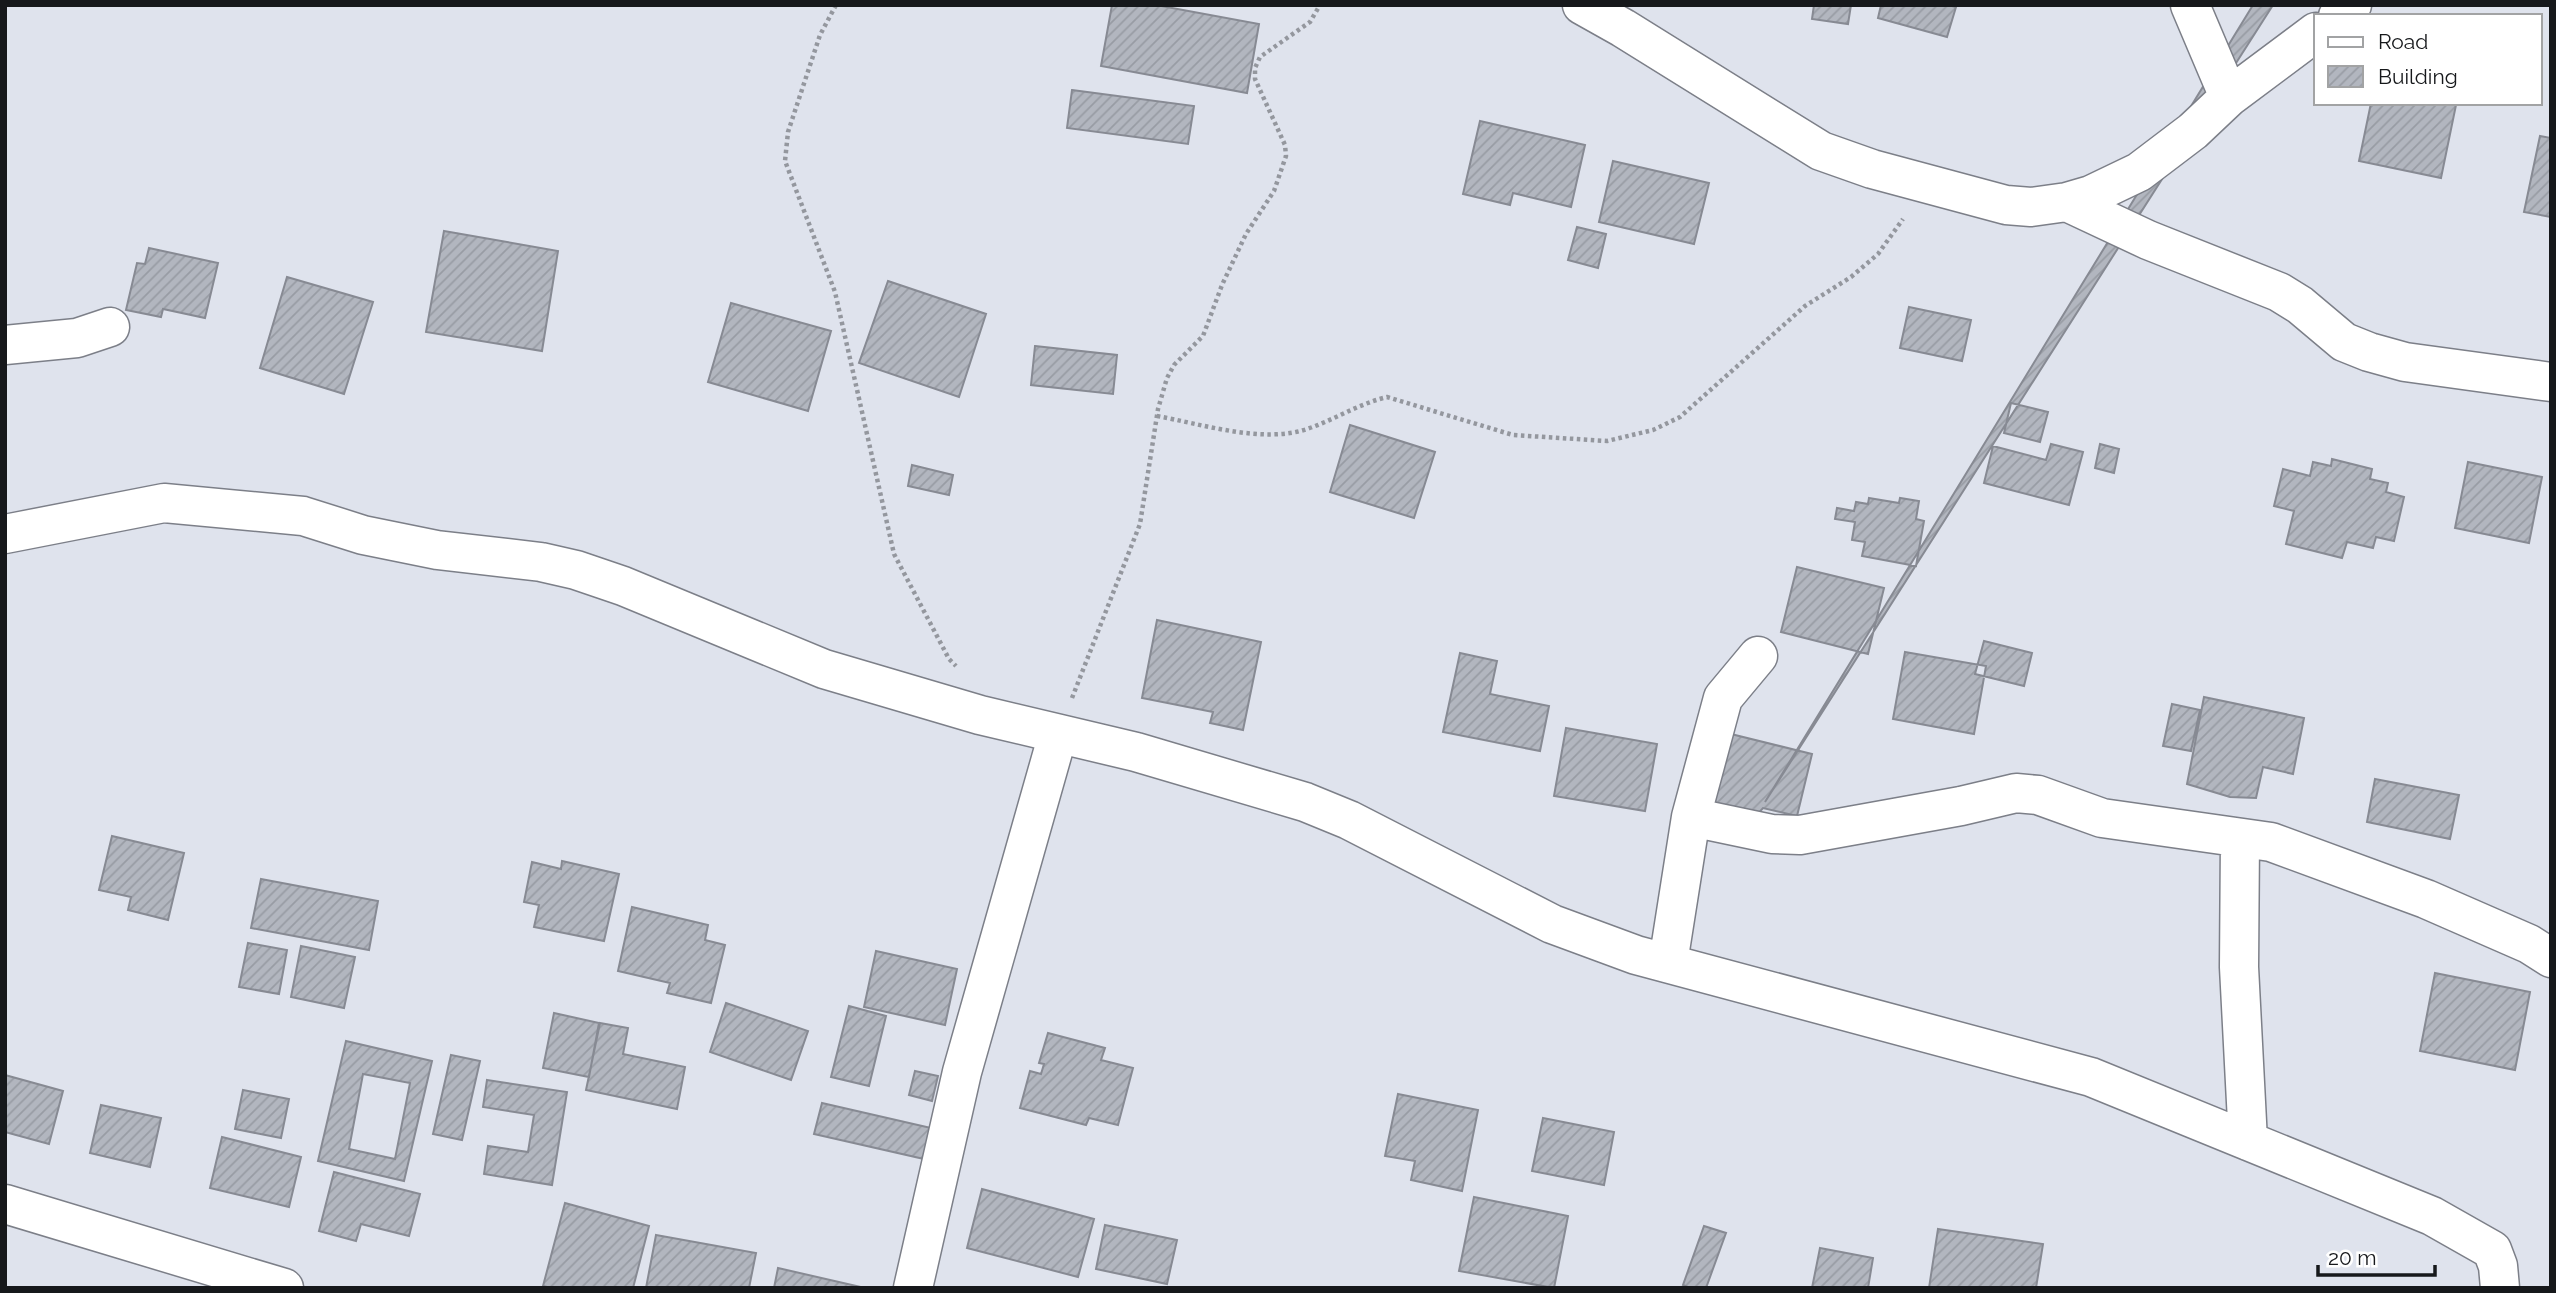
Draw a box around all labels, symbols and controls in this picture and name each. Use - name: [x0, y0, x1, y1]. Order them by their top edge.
- legend: [2314, 14, 2542, 105]
- text: Road: [2378, 29, 2428, 54]
- text: Building: [2378, 64, 2458, 89]
- scale bar: [2318, 1234, 2435, 1278]
- text: 20 m: [2328, 1245, 2376, 1270]

